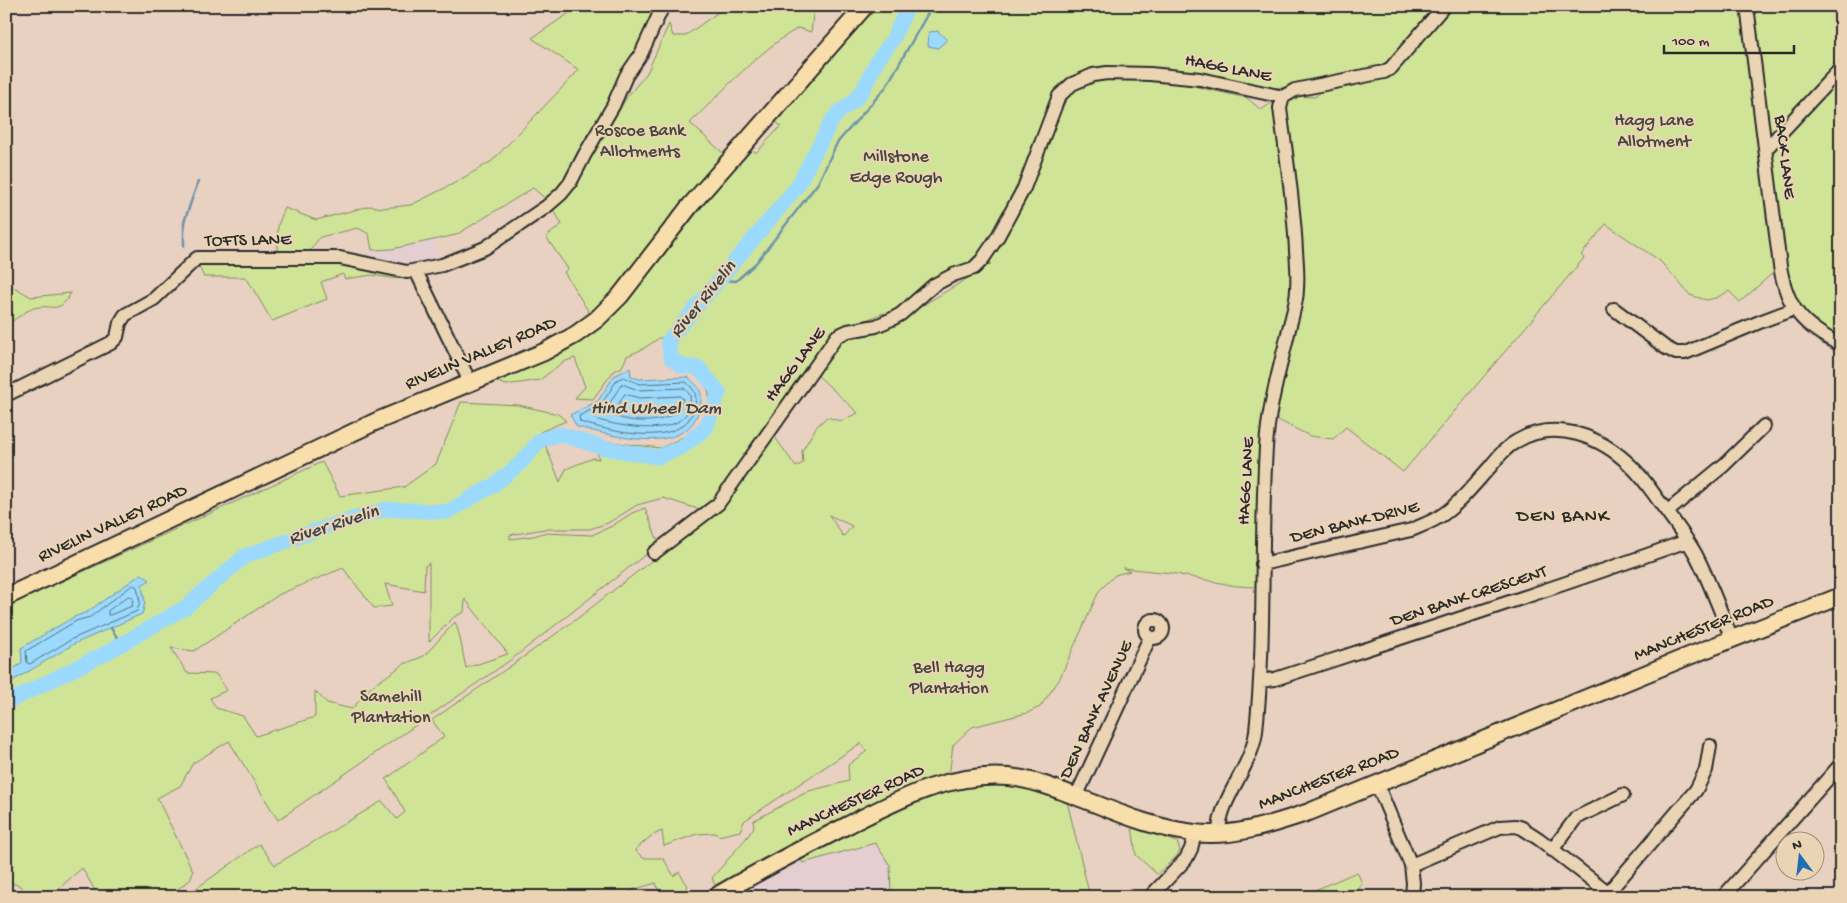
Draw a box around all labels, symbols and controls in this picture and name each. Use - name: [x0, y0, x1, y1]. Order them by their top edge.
- scale bar: [1664, 22, 1794, 54]
- text: 100 m: [1671, 33, 1710, 51]
- street label: HAGG LANE: [1183, 50, 1274, 88]
- park label: Hagg Lane Allotment: [1614, 111, 1694, 153]
- street label: BACK LANE: [1768, 113, 1800, 201]
- park label: Roscoe Bank Allotments: [595, 121, 687, 163]
- park label: Millstone Edge Rough: [850, 147, 943, 189]
- street label: TOFTS LANE: [203, 230, 292, 252]
- water label: River Rivelin: [666, 256, 743, 343]
- street label: RIVELIN VALLEY ROAD: [402, 313, 560, 395]
- street label: HAGG LANE: [761, 323, 831, 406]
- water label: Hind Wheel Dam: [591, 398, 722, 421]
- street label: HAGG LANE: [1234, 436, 1260, 526]
- street label: RIVELIN VALLEY ROAD: [35, 480, 191, 568]
- street label: DEN BANK DRIVE: [1288, 497, 1422, 549]
- water label: River Rivelin: [286, 500, 383, 551]
- district label: DEN BANK: [1515, 506, 1611, 529]
- street label: DEN BANK CRESCENT: [1387, 561, 1551, 632]
- street label: MANCHESTER ROAD: [1631, 591, 1777, 667]
- street label: DEN BANK AVENUE: [1055, 637, 1139, 783]
- park label: Bell Hagg Plantation: [909, 658, 989, 700]
- park label: Samehill Plantation: [351, 687, 431, 729]
- street label: MANCHESTER ROAD: [1256, 742, 1403, 815]
- street label: MANCHESTER ROAD: [784, 760, 928, 842]
- north arrow: [1774, 830, 1824, 880]
- text: N: [1791, 836, 1804, 855]

